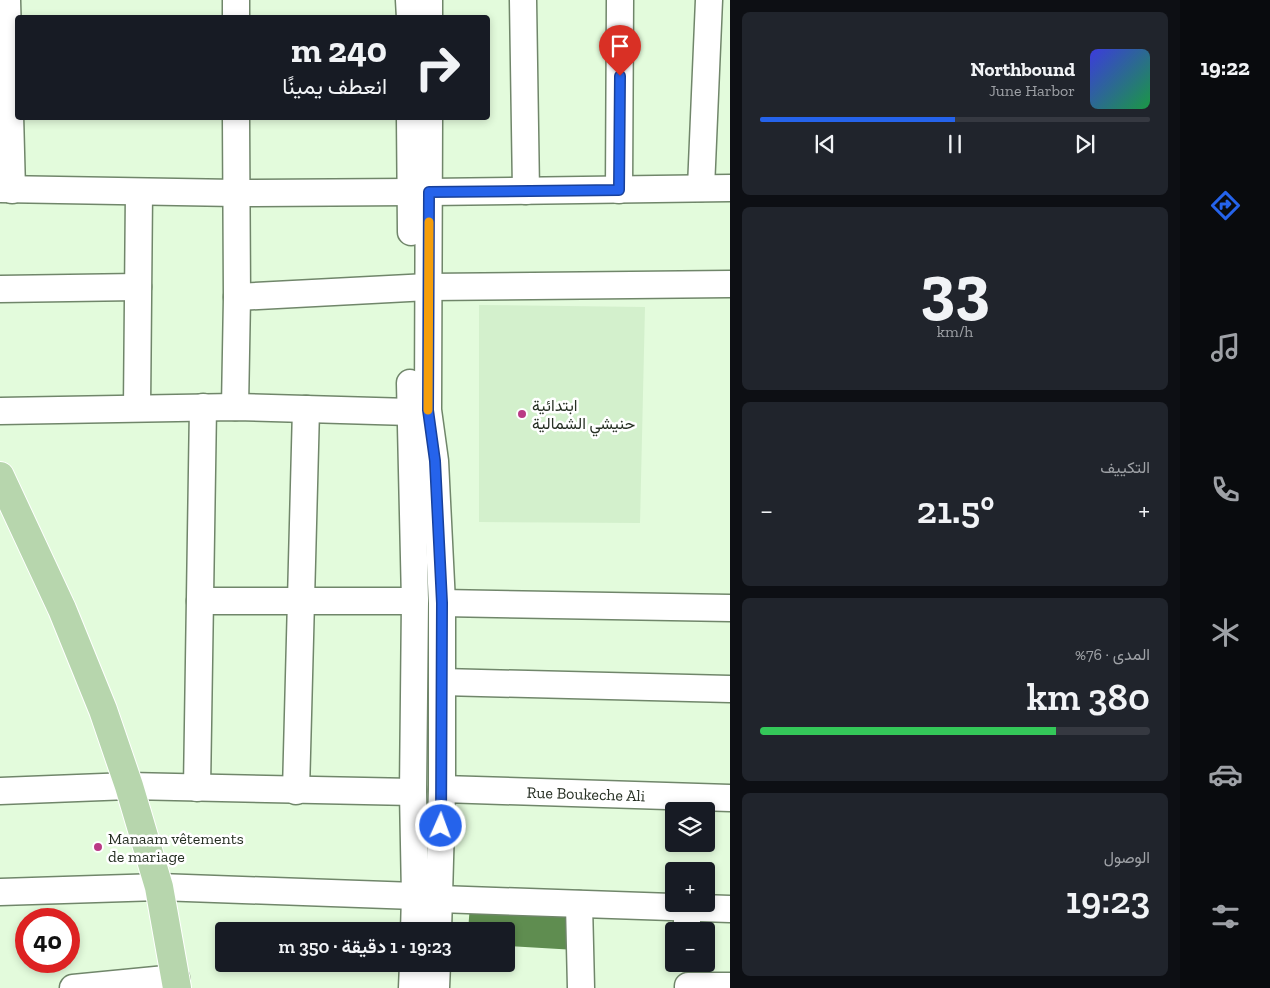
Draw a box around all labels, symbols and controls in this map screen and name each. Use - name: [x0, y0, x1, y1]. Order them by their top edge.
- pin: [599, 25, 641, 76]
- text: 240 m: [291, 29, 387, 71]
- icon: arrive: [606, 32, 634, 60]
- icon: right: [405, 35, 470, 100]
- text: 19:22: [1200, 54, 1250, 81]
- text: Northbound: [970, 58, 1075, 81]
- text: انعطف يمينًا: [282, 73, 387, 100]
- text: June Harbor: [989, 81, 1075, 100]
- icon: previous: [811, 130, 839, 158]
- icon: pause: [941, 130, 969, 158]
- icon: next: [1071, 130, 1099, 158]
- icon: directions: [1208, 188, 1243, 223]
- text: 33: [920, 250, 990, 328]
- text: km/h: [937, 322, 973, 341]
- icon: music: [1208, 330, 1243, 365]
- place label: ابتدائية حنيشي الشمالية: [532, 396, 636, 437]
- marker: ابتدائية حنيشي الشمالية: [516, 408, 528, 420]
- text: التكييف: [1100, 458, 1150, 477]
- icon: phone: [1208, 472, 1243, 507]
- text: 21.5°: [917, 487, 994, 533]
- text: −: [760, 494, 773, 527]
- text: +: [1138, 494, 1150, 527]
- icon: climate: [1208, 615, 1243, 650]
- text: المدى · 76%: [1075, 645, 1150, 664]
- text: 380 km: [1027, 674, 1150, 720]
- icon: car: [1208, 757, 1243, 792]
- street label: Rue Boukeche Ali: [526, 783, 646, 805]
- position arrow: [414, 799, 466, 851]
- map controls: [665, 802, 715, 972]
- button: layers: [665, 802, 715, 852]
- place label: Manaam vêtements de mariage: [108, 829, 244, 866]
- marker: Manaam vêtements de mariage: [92, 841, 104, 853]
- text: الوصول: [1104, 848, 1150, 867]
- button: +: [665, 862, 715, 912]
- text: 19:23: [1066, 877, 1150, 923]
- icon: filters: [1208, 899, 1243, 934]
- speed limit sign: 40: [15, 908, 80, 973]
- button: −: [665, 922, 715, 972]
- text: 19:23 · 1 دقيقة · 350 m: [278, 935, 452, 958]

